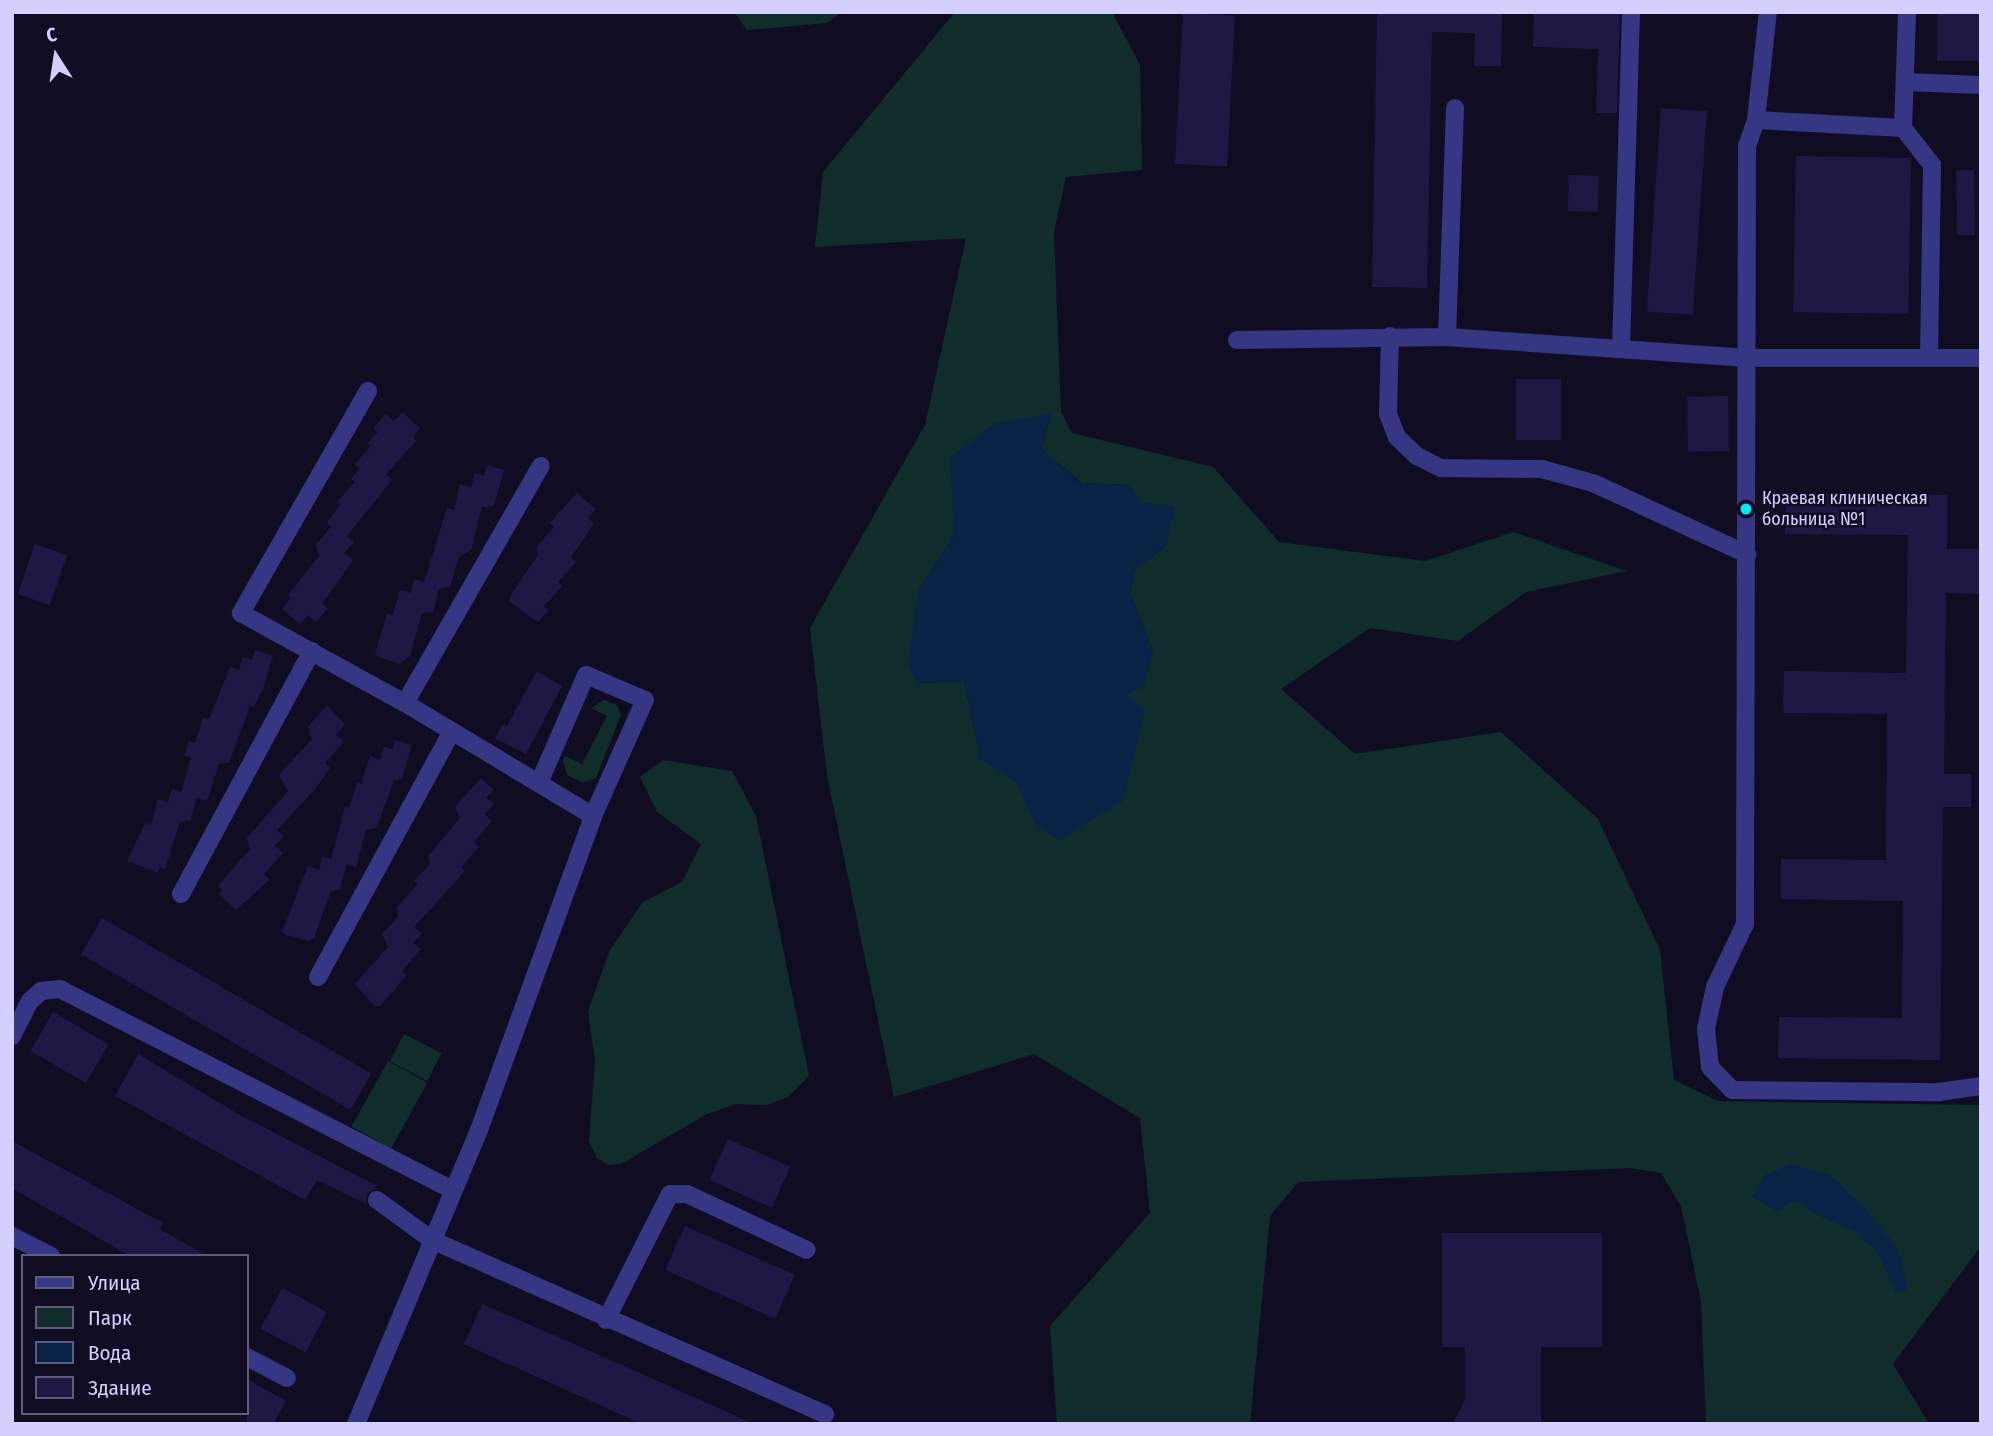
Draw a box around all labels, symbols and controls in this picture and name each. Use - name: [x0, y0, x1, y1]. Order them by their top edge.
- north arrow: [21, 21, 91, 91]
- text: С: [44, 23, 59, 47]
- place label: Краевая клиническая больница №1: [1762, 488, 1928, 530]
- marker: Краевая клиническая больница №1: [1736, 499, 1756, 519]
- legend: [21, 1254, 248, 1415]
- text: Улица: [88, 1270, 141, 1296]
- text: Парк: [88, 1305, 132, 1331]
- text: Вода: [88, 1340, 131, 1366]
- text: Здание: [88, 1375, 152, 1401]

